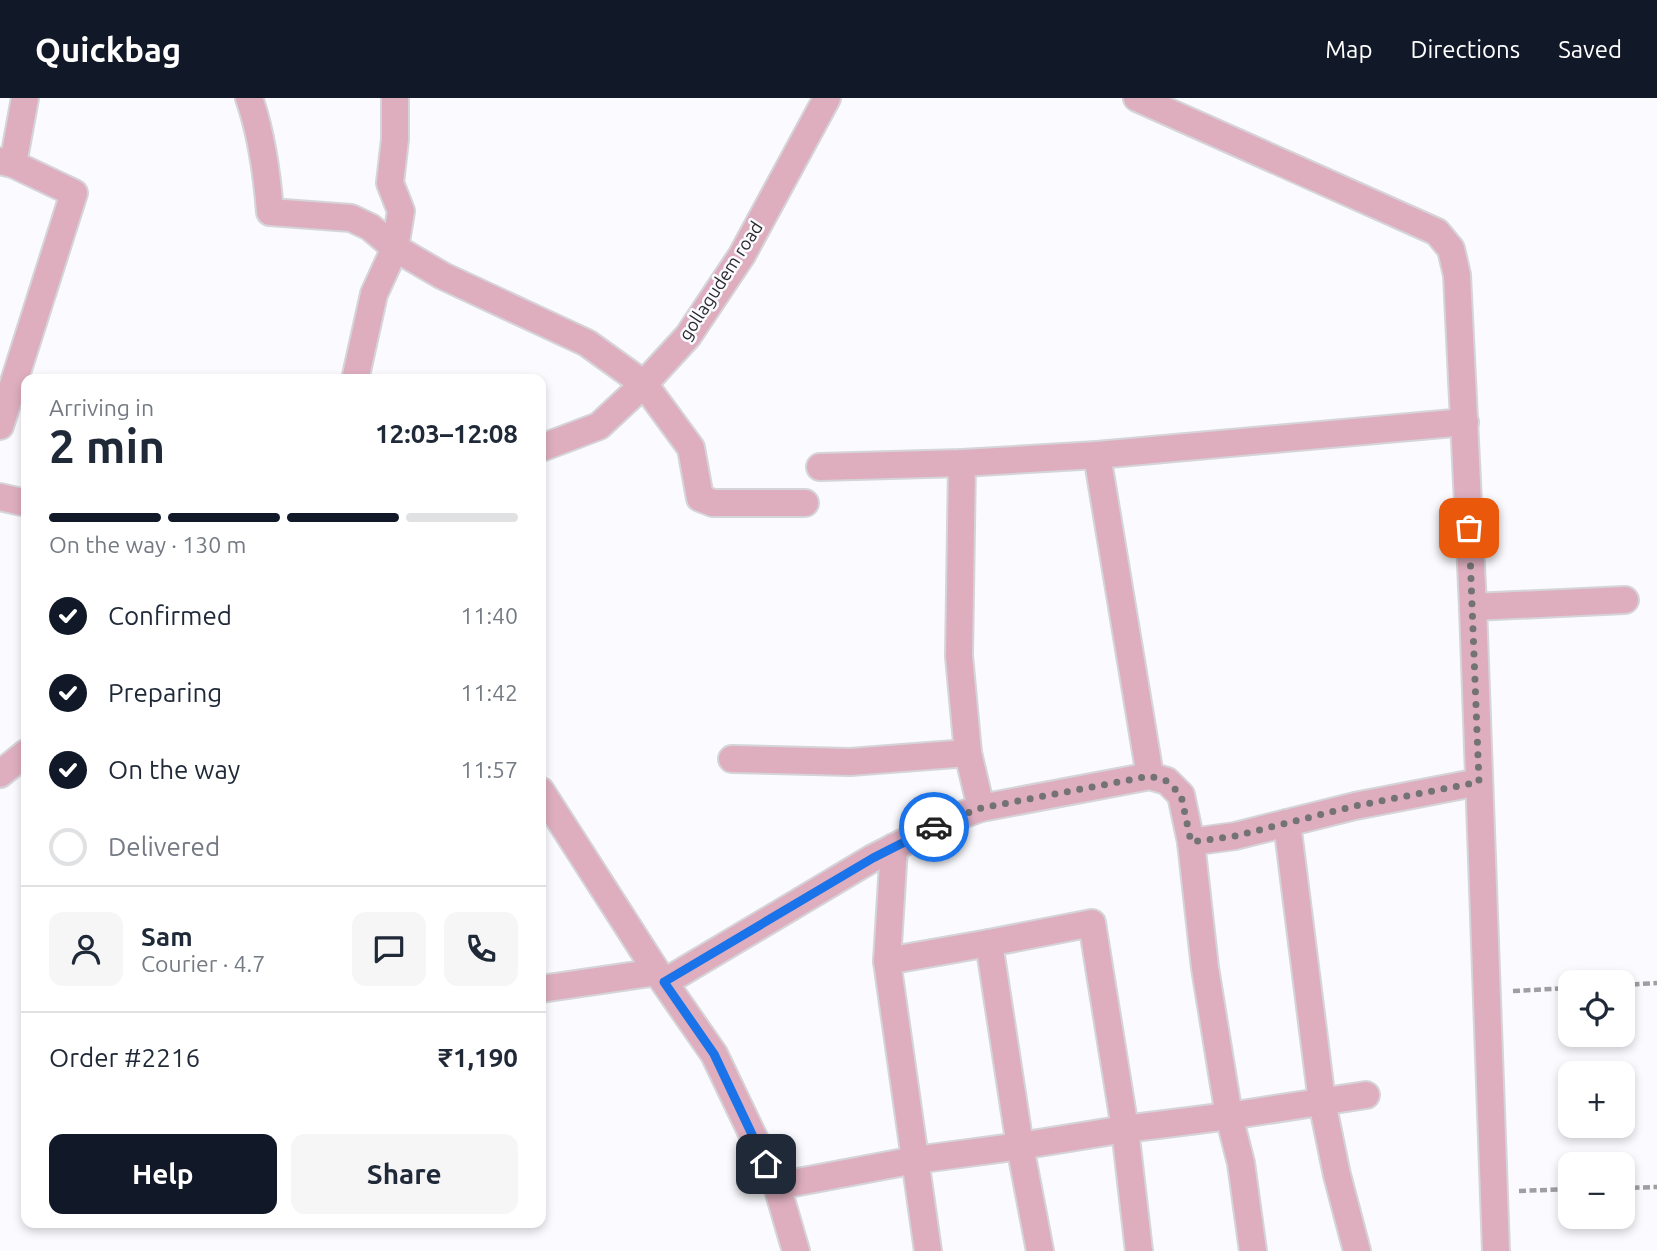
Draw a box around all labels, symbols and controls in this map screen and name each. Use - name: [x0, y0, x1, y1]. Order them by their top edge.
- text: Quickbag: [35, 31, 181, 68]
- text: Map: [1325, 36, 1372, 63]
- text: Directions: [1410, 36, 1520, 63]
- text: Saved: [1558, 36, 1622, 63]
- street label: gollagudem road: [674, 217, 766, 344]
- text: Arriving in: [49, 395, 154, 420]
- text: 12:03–12:08: [375, 419, 518, 448]
- text: 2 min: [49, 420, 165, 472]
- pin: [1439, 498, 1499, 558]
- icon: bag: [1450, 509, 1488, 547]
- text: On the way · 130 m: [49, 532, 246, 557]
- icon: check: [49, 597, 87, 635]
- text: Confirmed: [108, 601, 232, 630]
- text: 11:40: [460, 603, 518, 628]
- icon: check: [49, 674, 87, 712]
- text: Preparing: [108, 678, 222, 707]
- text: 11:42: [460, 680, 518, 705]
- icon: check: [49, 751, 87, 789]
- text: On the way: [108, 755, 240, 784]
- text: 11:57: [460, 757, 518, 782]
- courier: [899, 792, 969, 862]
- icon: car: [915, 808, 953, 846]
- text: Delivered: [108, 832, 220, 861]
- button: person: [49, 912, 123, 986]
- button: chat: [352, 912, 426, 986]
- button: phone: [444, 912, 518, 986]
- text: Sam: [141, 922, 193, 951]
- text: Courier · 4.7: [141, 951, 265, 976]
- map controls: [1558, 970, 1635, 1229]
- button: locate: [1558, 970, 1635, 1047]
- text: Order #2216: [49, 1043, 200, 1072]
- text: ₹1,190: [438, 1043, 518, 1072]
- button: +: [1558, 1061, 1635, 1138]
- button: Help: [49, 1134, 277, 1214]
- button: Share: [291, 1134, 518, 1214]
- pin: [736, 1134, 796, 1194]
- icon: home: [747, 1145, 785, 1183]
- button: −: [1558, 1152, 1635, 1229]

